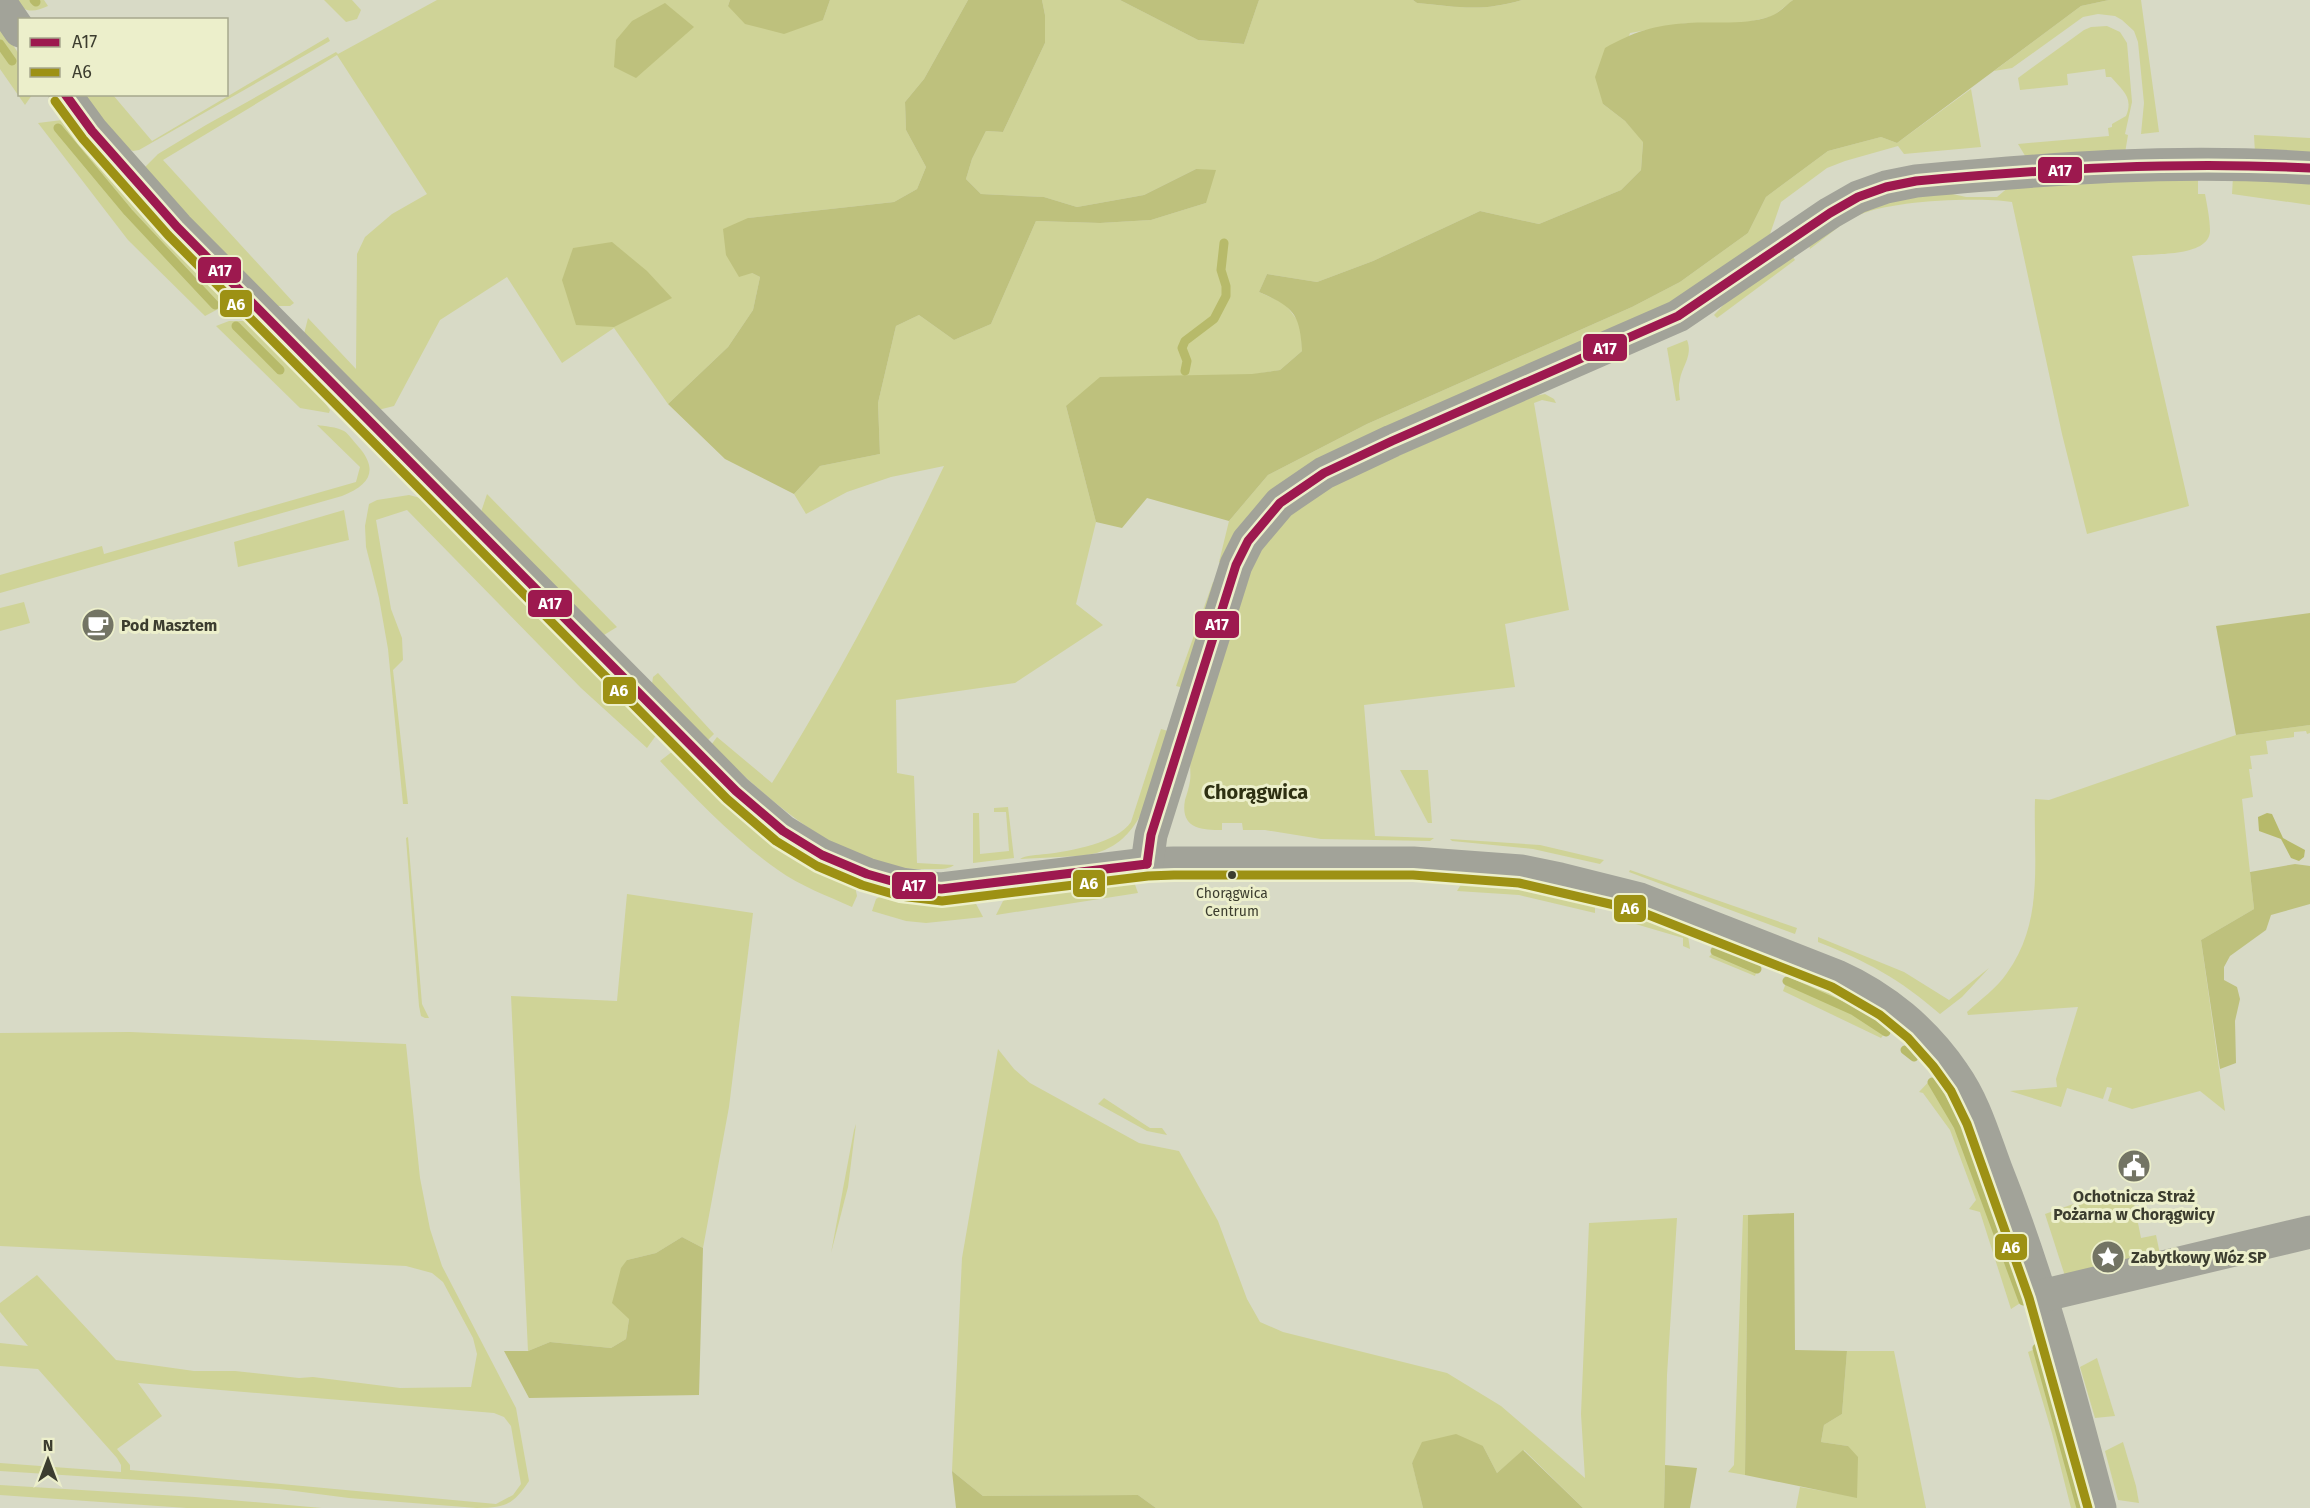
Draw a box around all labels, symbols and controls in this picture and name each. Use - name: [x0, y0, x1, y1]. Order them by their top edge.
- legend: [18, 18, 228, 96]
- text: A17: [72, 31, 97, 53]
- text: A6: [72, 61, 92, 83]
- line badge: A17: [2037, 156, 2083, 184]
- text: A17: [2047, 161, 2072, 180]
- line badge: A17: [197, 256, 242, 284]
- text: A17: [207, 261, 232, 280]
- line badge: A6: [219, 289, 253, 318]
- text: A6: [226, 295, 245, 314]
- line badge: A17: [1582, 333, 1628, 362]
- text: A17: [1592, 339, 1617, 358]
- line badge: A17: [527, 589, 573, 618]
- text: A17: [537, 594, 562, 613]
- cafe icon: Pod Masztem: [80, 607, 116, 643]
- line badge: A17: [1194, 610, 1240, 639]
- text: A17: [1204, 615, 1229, 634]
- place label: Pod Masztem: [121, 616, 217, 635]
- line badge: A6: [602, 676, 637, 705]
- text: A6: [609, 681, 628, 700]
- district label: Chorągwica: [1204, 780, 1308, 804]
- line badge: A6: [1072, 869, 1106, 898]
- marker: Chorągwica Centrum: [1226, 869, 1238, 881]
- line badge: A17: [891, 871, 937, 900]
- text: A6: [1079, 874, 1098, 893]
- text: A17: [901, 876, 926, 895]
- place label: Chorągwica Centrum: [1196, 885, 1268, 920]
- line badge: A6: [1613, 894, 1647, 923]
- text: A6: [1620, 899, 1639, 918]
- public building icon: Ochotnicza Straż Pożarna w Chorągwicy: [2116, 1148, 2152, 1184]
- place label: Ochotnicza Straż Pożarna w Chorągwicy: [2053, 1187, 2215, 1224]
- line badge: A6: [1994, 1233, 2028, 1261]
- text: A6: [2001, 1238, 2020, 1257]
- place icon: Zabytkowy Wóz SP: [2090, 1239, 2126, 1275]
- place label: Zabytkowy Wóz SP: [2131, 1248, 2267, 1267]
- north arrow: [18, 1430, 78, 1490]
- text: N: [43, 1436, 53, 1455]

